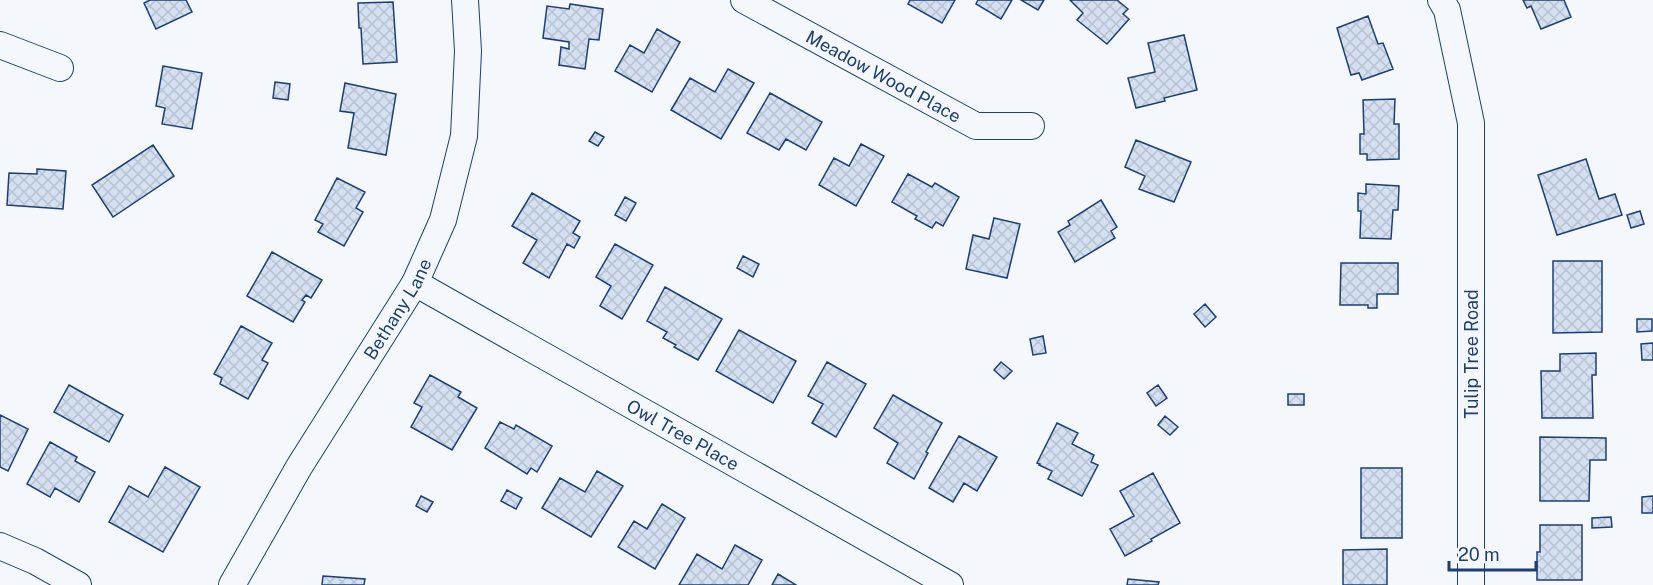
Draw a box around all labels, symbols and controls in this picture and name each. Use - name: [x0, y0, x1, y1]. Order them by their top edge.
- street label: Meadow Wood Place: [803, 25, 965, 126]
- street label: Bethany Lane: [359, 255, 435, 363]
- street label: Tulip Tree Road: [1461, 289, 1482, 419]
- street label: Owl Tree Place: [623, 394, 743, 474]
- scale bar: [1449, 534, 1536, 572]
- text: 20 m: [1458, 544, 1500, 565]

